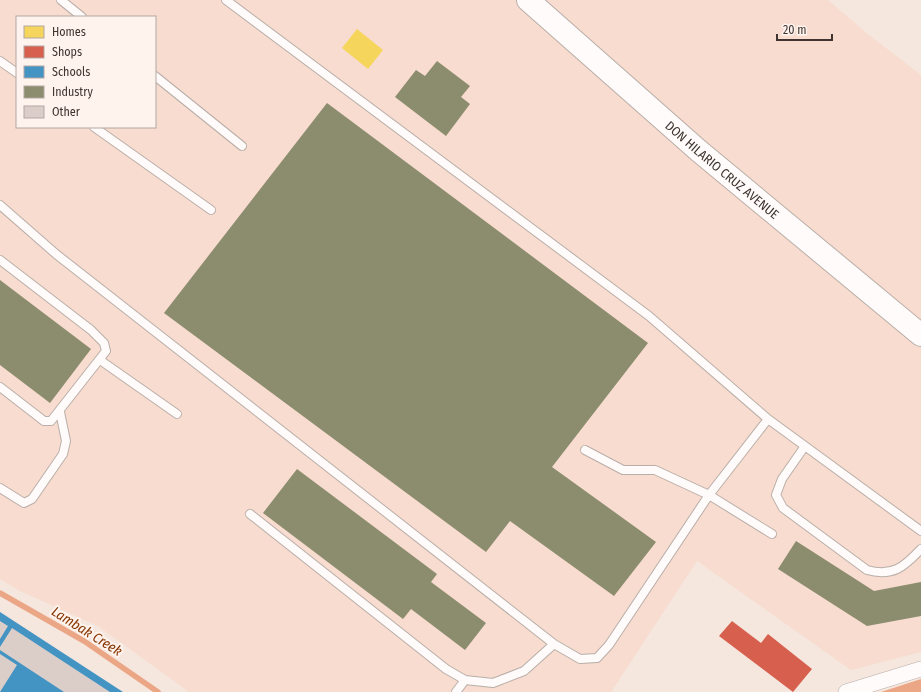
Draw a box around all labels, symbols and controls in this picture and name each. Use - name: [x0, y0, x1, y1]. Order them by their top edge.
- legend: [16, 16, 156, 128]
- scale bar: [777, 16, 832, 42]
- text: 20 m: [783, 23, 807, 37]
- text: Homes: [52, 25, 86, 39]
- text: Shops: [52, 45, 82, 59]
- text: Schools: [52, 65, 90, 79]
- text: Industry: [52, 85, 93, 99]
- text: Other: [52, 105, 81, 119]
- street label: DON HILARIO CRUZ AVENUE: [662, 118, 782, 222]
- water label: Lambak Creek: [48, 603, 125, 660]

